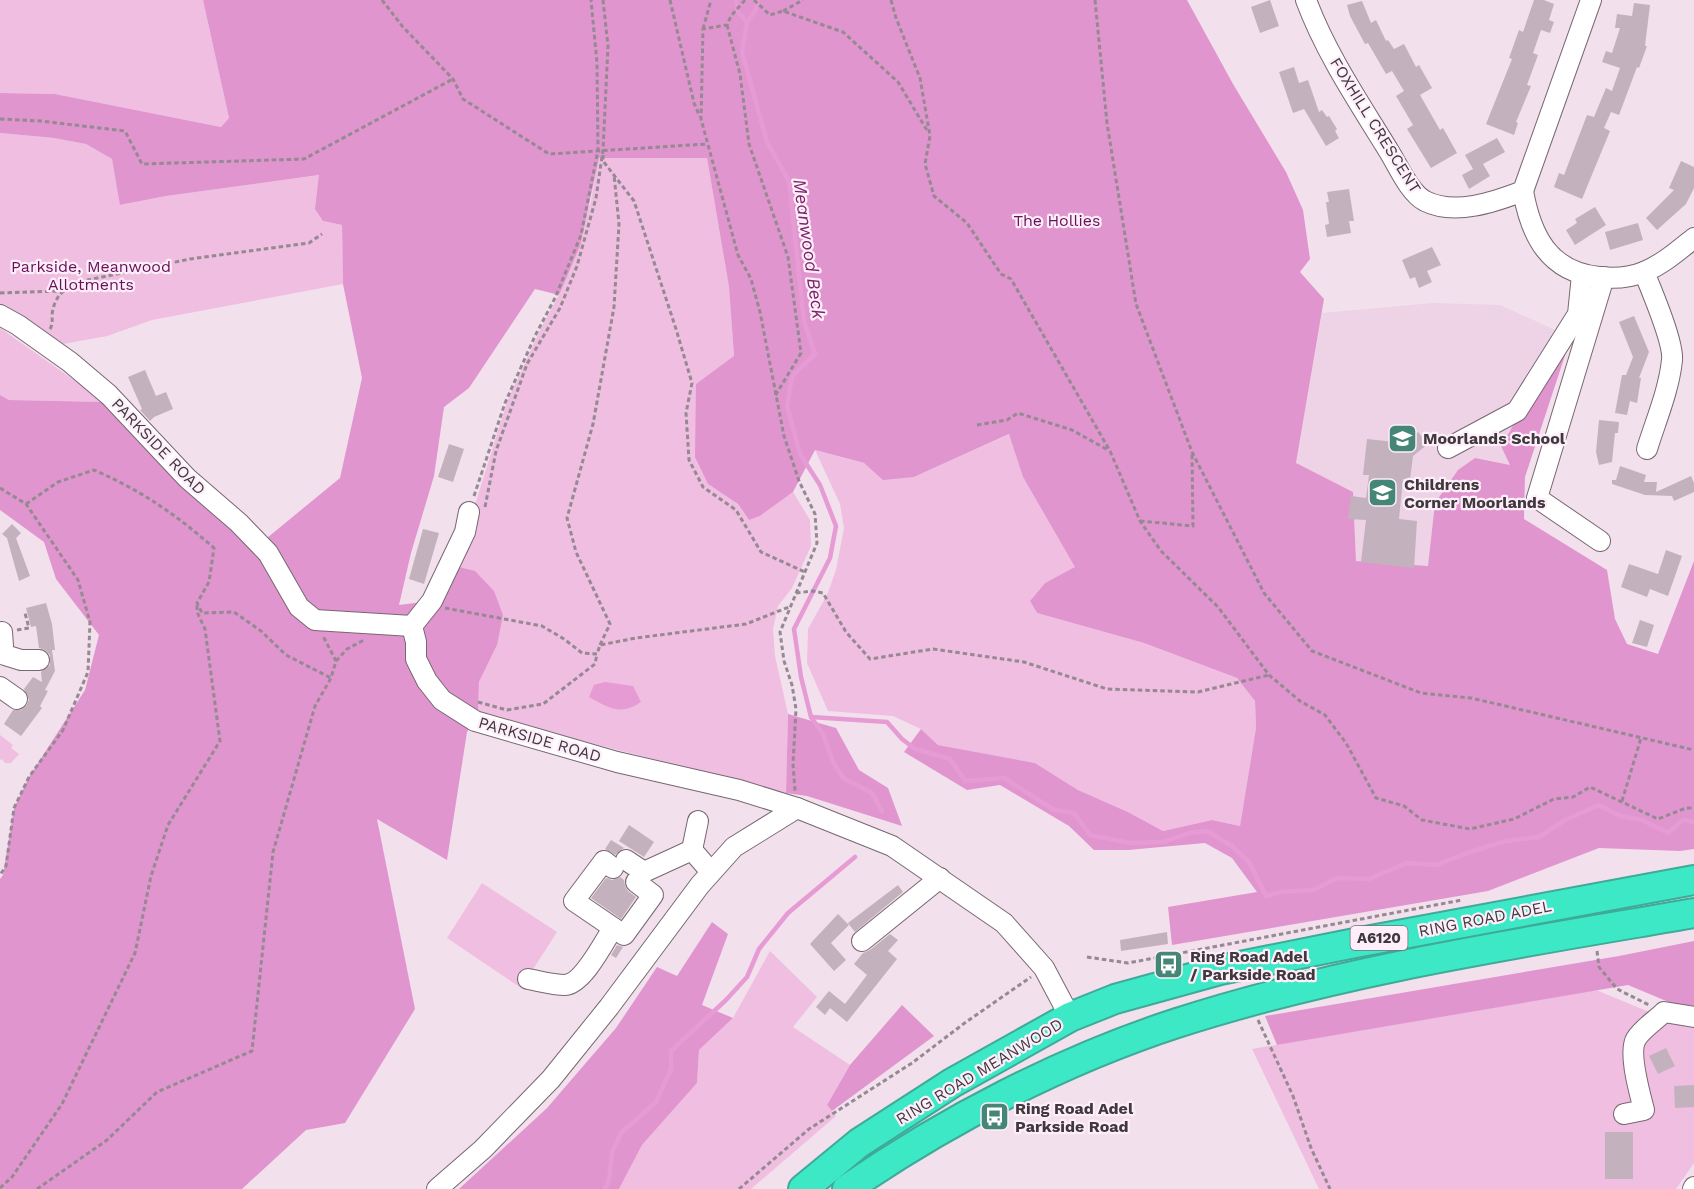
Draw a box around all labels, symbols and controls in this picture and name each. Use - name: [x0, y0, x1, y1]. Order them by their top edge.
- street label: FOXHILL CRESCENT: [1326, 54, 1425, 197]
- water label: Meanwood Beck: [789, 178, 830, 321]
- park label: The Hollies: [1014, 211, 1100, 230]
- park label: Parkside, Meanwood Allotments: [11, 257, 171, 294]
- street label: PARKSIDE ROAD: [108, 394, 210, 499]
- school or university icon: Moorlands School: [1386, 422, 1418, 454]
- place label: Moorlands School: [1423, 429, 1566, 448]
- place label: Childrens Corner Moorlands: [1404, 475, 1546, 512]
- school or university icon: Childrens Corner Moorlands: [1367, 477, 1399, 509]
- street label: PARKSIDE ROAD: [476, 713, 603, 766]
- street label: RING ROAD ADEL: [1417, 896, 1554, 941]
- road number: A6120: [1350, 926, 1408, 950]
- place label: Ring Road Adel / Parkside Road: [1190, 947, 1316, 984]
- bus stop icon: Ring Road Adel / Parkside Road: [1153, 949, 1185, 981]
- street label: RING ROAD MEANWOOD: [893, 1014, 1066, 1129]
- place label: Ring Road Adel Parkside Road: [1015, 1099, 1134, 1136]
- bus stop icon: Ring Road Adel Parkside Road: [978, 1101, 1010, 1133]

